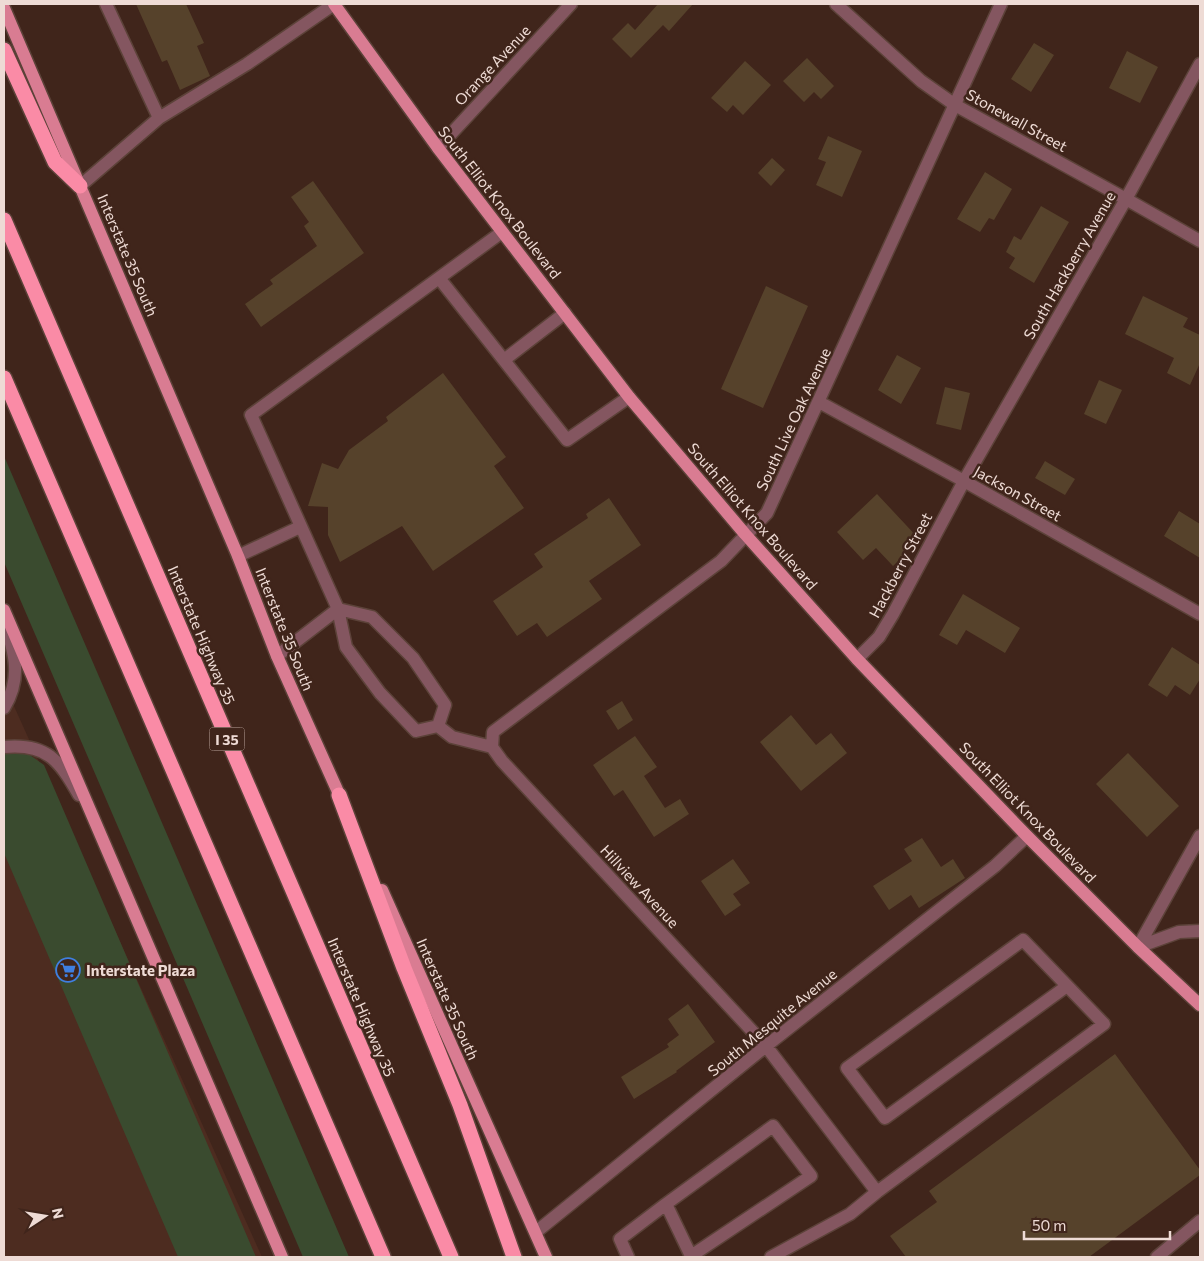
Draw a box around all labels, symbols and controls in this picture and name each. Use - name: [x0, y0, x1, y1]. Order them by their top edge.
- street label: Orange Avenue: [450, 21, 534, 109]
- street label: Stonewall Street: [963, 85, 1071, 155]
- street label: South Elliot Knox Boulevard: [435, 122, 565, 282]
- street label: South Hackberry Avenue: [1019, 188, 1119, 342]
- street label: Interstate 35 South: [94, 191, 162, 319]
- street label: South Live Oak Avenue: [752, 345, 834, 493]
- street label: South Elliot Knox Boulevard: [684, 439, 822, 593]
- street label: Jackson Street: [971, 462, 1065, 524]
- street label: Hackberry Street: [865, 509, 935, 621]
- street label: Interstate Highway 35: [165, 563, 239, 707]
- street label: Interstate 35 South: [252, 565, 318, 693]
- road number: I 35: [210, 728, 244, 751]
- street label: South Elliot Knox Boulevard: [956, 738, 1100, 886]
- street label: Hillview Avenue: [597, 841, 683, 931]
- street label: Interstate Highway 35: [325, 935, 399, 1079]
- street label: Interstate 35 South: [413, 935, 483, 1063]
- supermarket icon: Interstate Plaza: [55, 957, 81, 983]
- place label: Interstate Plaza: [86, 961, 195, 979]
- street label: South Mesquite Avenue: [704, 964, 840, 1080]
- north arrow: [20, 1191, 70, 1241]
- text: N: [49, 1206, 68, 1220]
- scale bar: [1024, 1208, 1170, 1240]
- text: 50 m: [1032, 1216, 1066, 1234]

